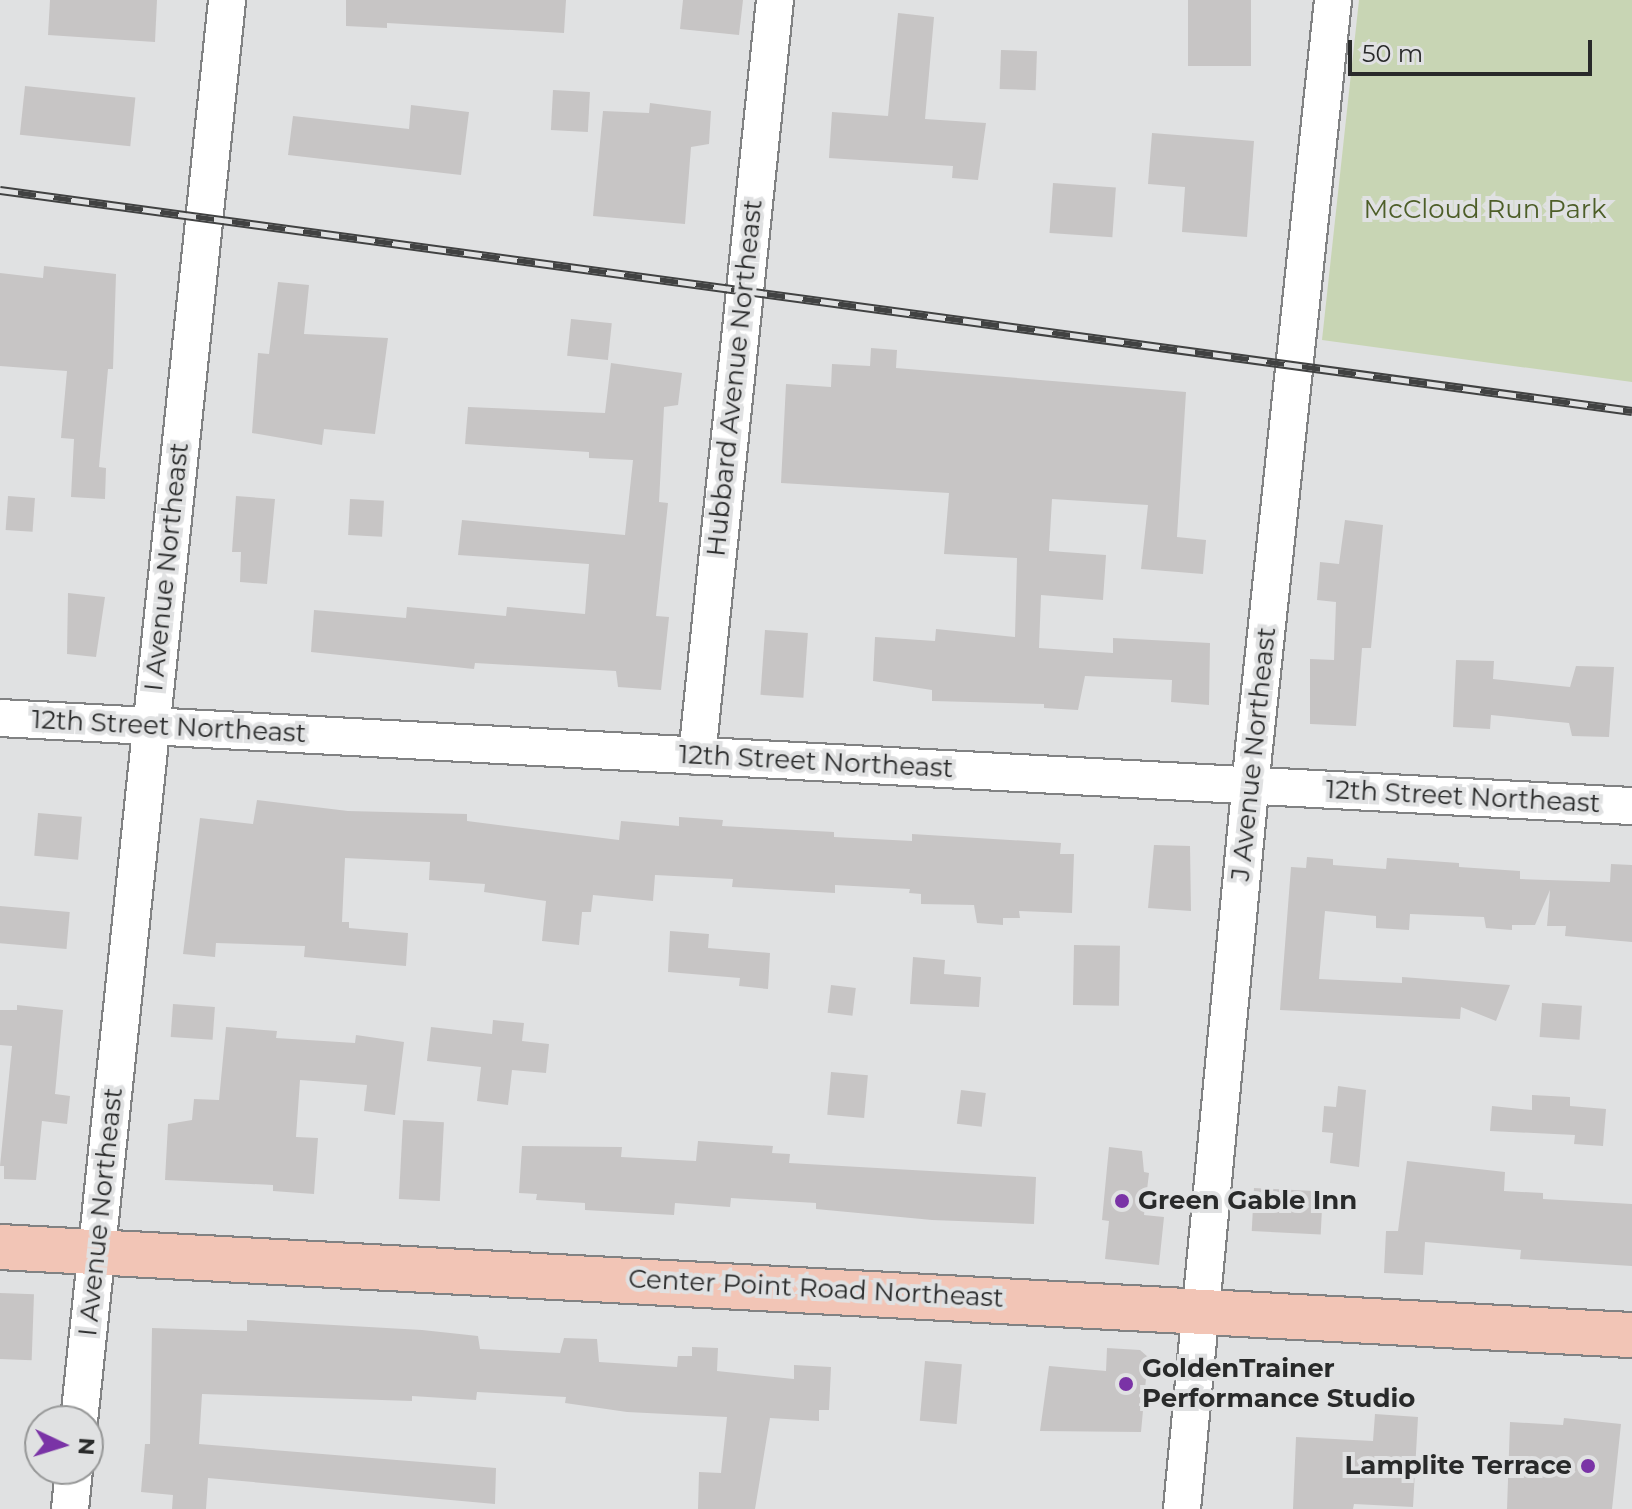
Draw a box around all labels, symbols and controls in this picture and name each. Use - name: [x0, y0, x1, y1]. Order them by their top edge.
- scale bar: [1352, 24, 1596, 74]
- text: 50 m: [1362, 39, 1423, 68]
- park label: McCloud Run Park: [1363, 194, 1607, 226]
- street label: Hubbard Avenue Northeast: [701, 198, 769, 558]
- street label: I Avenue Northeast: [138, 441, 196, 693]
- street label: J Avenue Northeast: [1225, 626, 1283, 882]
- street label: 12th Street Northeast: [31, 704, 307, 750]
- street label: 12th Street Northeast: [678, 739, 954, 785]
- street label: 12th Street Northeast: [1325, 774, 1601, 820]
- street label: I Avenue Northeast: [72, 1086, 130, 1338]
- place label: Green Gable Inn: [1138, 1185, 1357, 1217]
- marker: Green Gable Inn: [1113, 1192, 1131, 1210]
- street label: Center Point Road Northeast: [628, 1264, 1004, 1314]
- place label: GoldenTrainer Performance Studio: [1142, 1353, 1415, 1414]
- marker: GoldenTrainer Performance Studio: [1117, 1375, 1135, 1393]
- north arrow: [24, 1405, 104, 1485]
- text: N: [72, 1437, 101, 1456]
- place label: Lamplite Terrace: [1345, 1450, 1572, 1482]
- marker: Lamplite Terrace: [1579, 1457, 1597, 1475]

